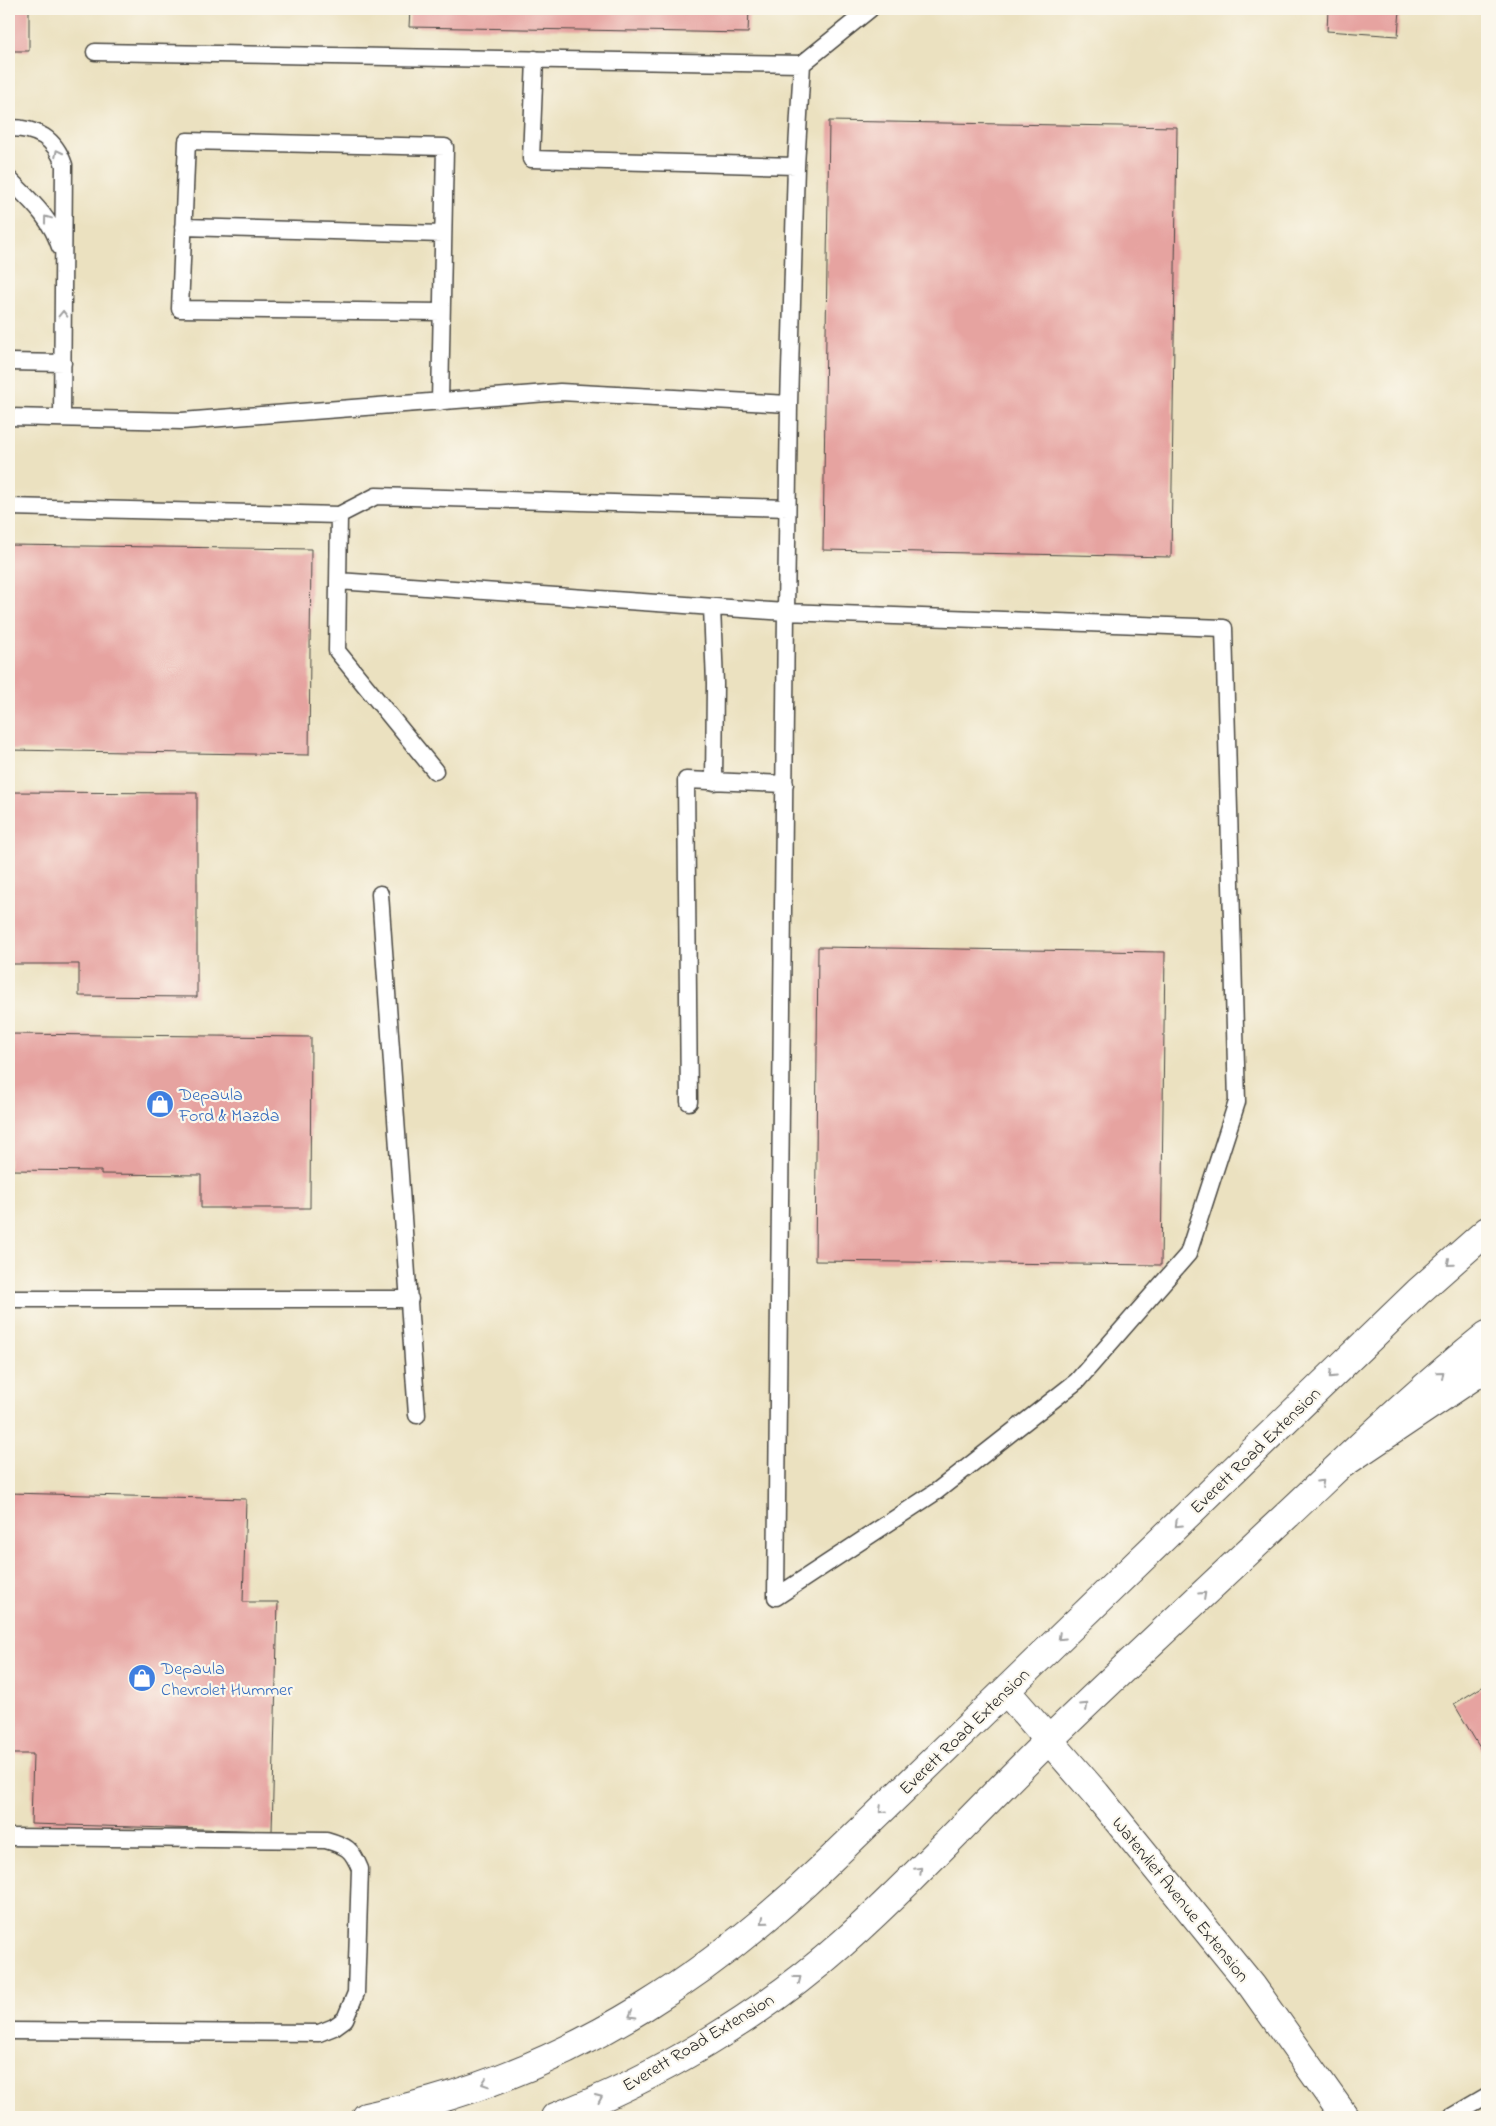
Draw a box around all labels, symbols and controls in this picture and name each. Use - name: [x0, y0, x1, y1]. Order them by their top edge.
- one-way arrow: [54, 149, 64, 158]
- one-way arrow: [44, 215, 53, 225]
- one-way arrow: [58, 310, 68, 318]
- place label: Depaula Ford & Mazda: [178, 1083, 279, 1130]
- shop icon: Depaula Ford & Mazda: [145, 1089, 175, 1119]
- one-way arrow: [1447, 1258, 1456, 1267]
- one-way arrow: [1329, 1369, 1338, 1378]
- one-way arrow: [1435, 1371, 1444, 1379]
- street label: Everett Road Extension: [1185, 1382, 1328, 1521]
- one-way arrow: [1315, 1480, 1324, 1489]
- one-way arrow: [1174, 1518, 1183, 1527]
- one-way arrow: [1197, 1592, 1206, 1601]
- one-way arrow: [1058, 1631, 1067, 1640]
- place label: Depaula Chevrolet Hummer: [160, 1657, 293, 1704]
- shop icon: Depaula Chevrolet Hummer: [127, 1663, 157, 1693]
- street label: Everett Road Extension: [894, 1663, 1037, 1802]
- one-way arrow: [1079, 1703, 1088, 1712]
- one-way arrow: [879, 1804, 888, 1813]
- street label: Watervliet Avenue Extension: [1104, 1812, 1254, 1989]
- one-way arrow: [913, 1867, 922, 1876]
- one-way arrow: [761, 1915, 770, 1924]
- one-way arrow: [792, 1976, 801, 1984]
- street label: Everett Road Extension: [618, 1988, 780, 2099]
- one-way arrow: [628, 2009, 637, 2019]
- one-way arrow: [481, 2077, 489, 2087]
- one-way arrow: [594, 2093, 603, 2104]

